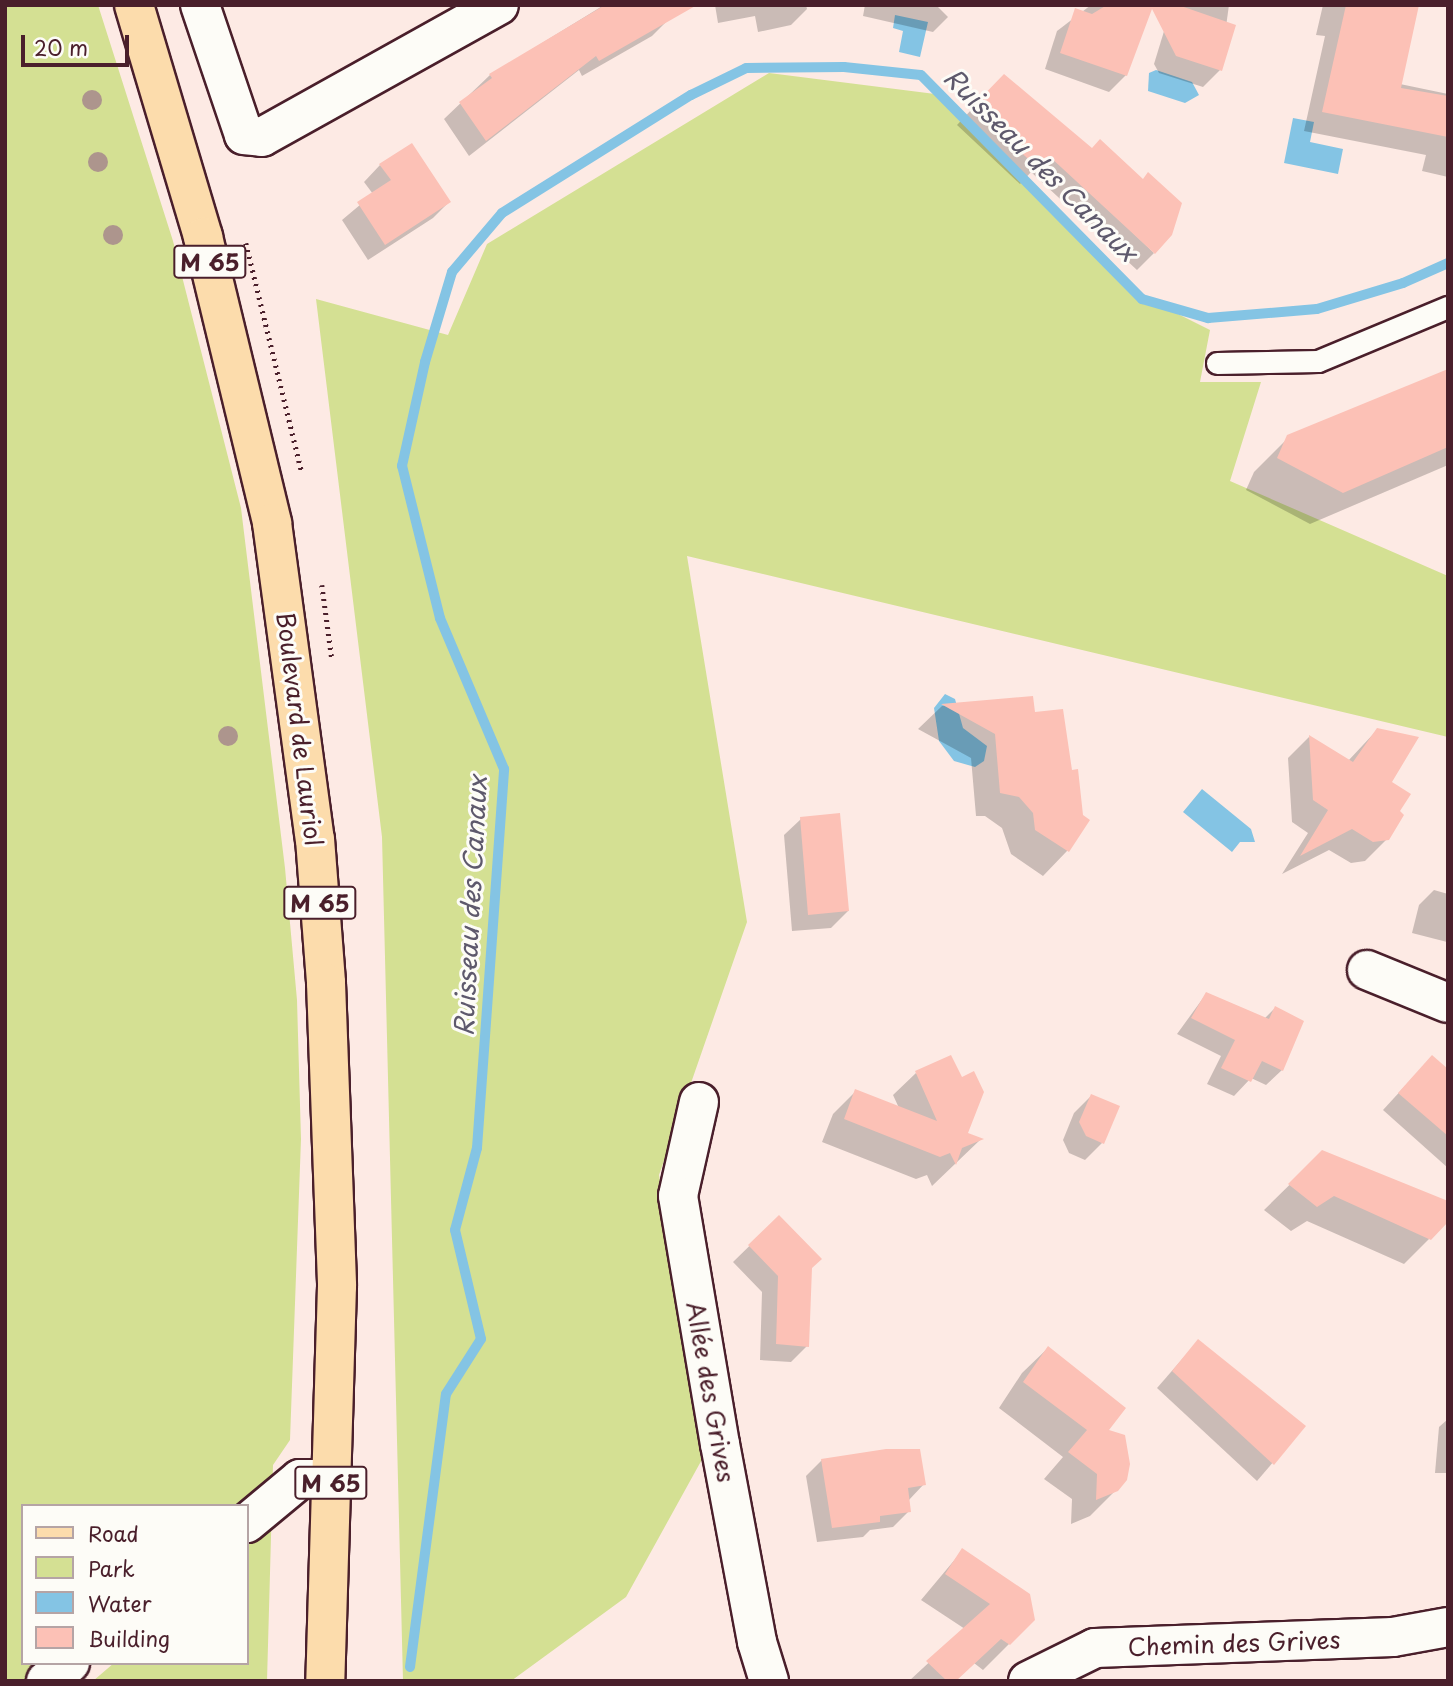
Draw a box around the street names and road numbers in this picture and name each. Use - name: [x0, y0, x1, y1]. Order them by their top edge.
- road number: M 65: [172, 243, 248, 282]
- street label: Boulevard de Lauriol: [271, 610, 329, 848]
- road number: M 65: [282, 884, 358, 922]
- street label: Allée des Grives: [681, 1299, 741, 1485]
- road number: M 65: [292, 1464, 370, 1502]
- street label: Chemin des Grives: [1127, 1625, 1341, 1661]

